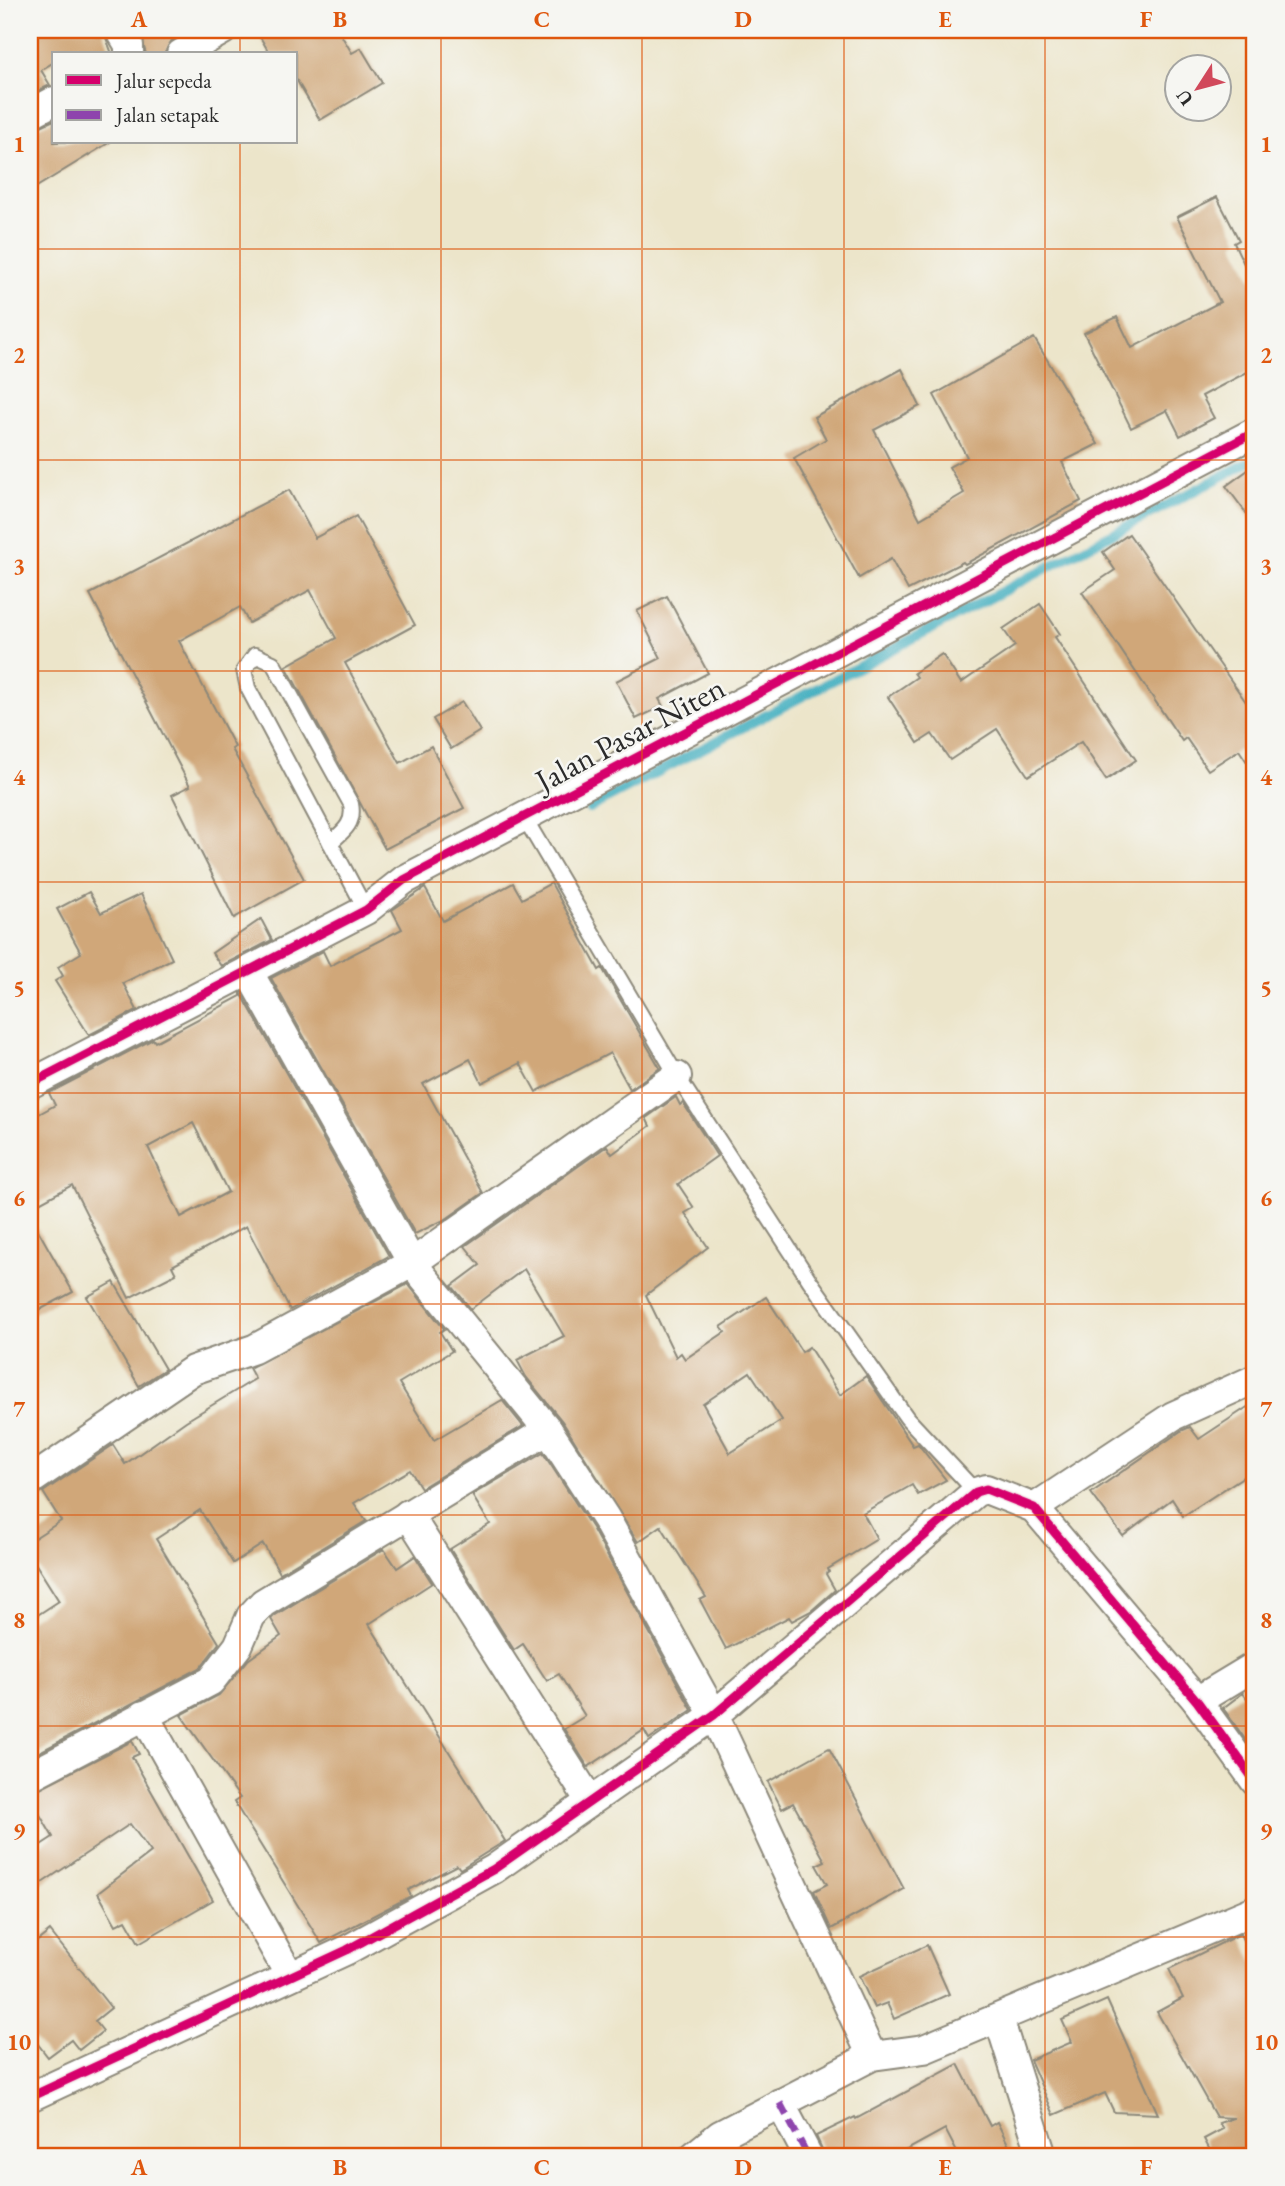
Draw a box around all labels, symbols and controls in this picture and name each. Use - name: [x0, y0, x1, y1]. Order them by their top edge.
- text: A: [130, 4, 148, 34]
- text: B: [333, 4, 347, 34]
- text: C: [534, 4, 550, 34]
- text: D: [734, 4, 752, 34]
- text: E: [938, 4, 952, 34]
- text: F: [1140, 4, 1153, 34]
- legend: [52, 52, 298, 144]
- north arrow: [1162, 52, 1232, 122]
- text: Jalur sepeda: [114, 67, 212, 94]
- text: U: [1170, 85, 1199, 111]
- text: Jalan setapak: [114, 101, 220, 128]
- text: 1: [13, 129, 25, 159]
- text: 1: [1260, 129, 1272, 159]
- text: 2: [13, 340, 25, 370]
- text: 2: [1260, 340, 1272, 370]
- text: 3: [13, 551, 25, 581]
- text: 3: [1260, 551, 1272, 581]
- street label: Jalan Pasar Niten: [525, 666, 732, 803]
- text: 4: [13, 762, 26, 792]
- text: 4: [1260, 762, 1273, 792]
- text: 5: [13, 973, 25, 1003]
- text: 5: [1260, 973, 1272, 1003]
- text: 6: [13, 1183, 25, 1213]
- text: 6: [1260, 1183, 1272, 1213]
- text: 7: [13, 1394, 26, 1424]
- text: 7: [1260, 1394, 1273, 1424]
- text: 8: [13, 1605, 25, 1635]
- text: 8: [1260, 1605, 1272, 1635]
- text: 9: [13, 1816, 25, 1846]
- text: 9: [1260, 1816, 1272, 1846]
- text: 10: [7, 2027, 31, 2057]
- text: 10: [1254, 2027, 1278, 2057]
- text: A: [130, 2152, 148, 2182]
- text: B: [333, 2152, 347, 2182]
- text: C: [534, 2152, 550, 2182]
- text: D: [734, 2152, 752, 2182]
- text: E: [938, 2152, 952, 2182]
- text: F: [1140, 2152, 1153, 2182]

